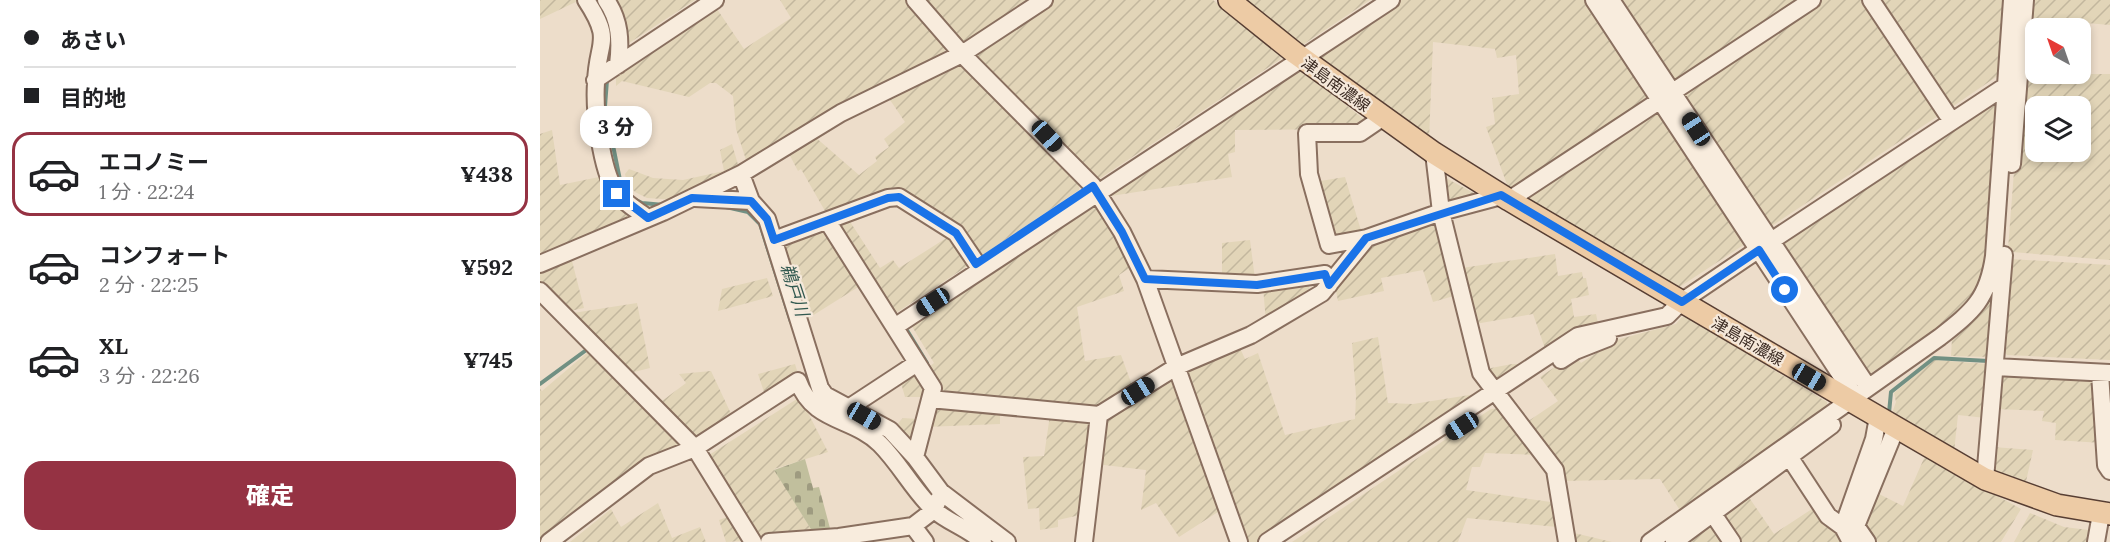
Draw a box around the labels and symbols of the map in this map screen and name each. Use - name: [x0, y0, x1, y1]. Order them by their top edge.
- north arrow: [2025, 18, 2091, 84]
- street label: 津島南濃線: [1298, 52, 1374, 116]
- callout: 3 分: [581, 107, 653, 149]
- car: [1679, 109, 1713, 149]
- car: [1028, 117, 1066, 155]
- route end: [603, 180, 630, 207]
- water label: 鵜戸川: [776, 261, 815, 321]
- route start: [1771, 276, 1798, 303]
- car: [913, 285, 953, 319]
- street label: 津島南濃線: [1708, 312, 1788, 370]
- car: [1789, 360, 1829, 394]
- car: [1118, 374, 1158, 408]
- car: [844, 399, 884, 433]
- car: [1442, 409, 1482, 443]

